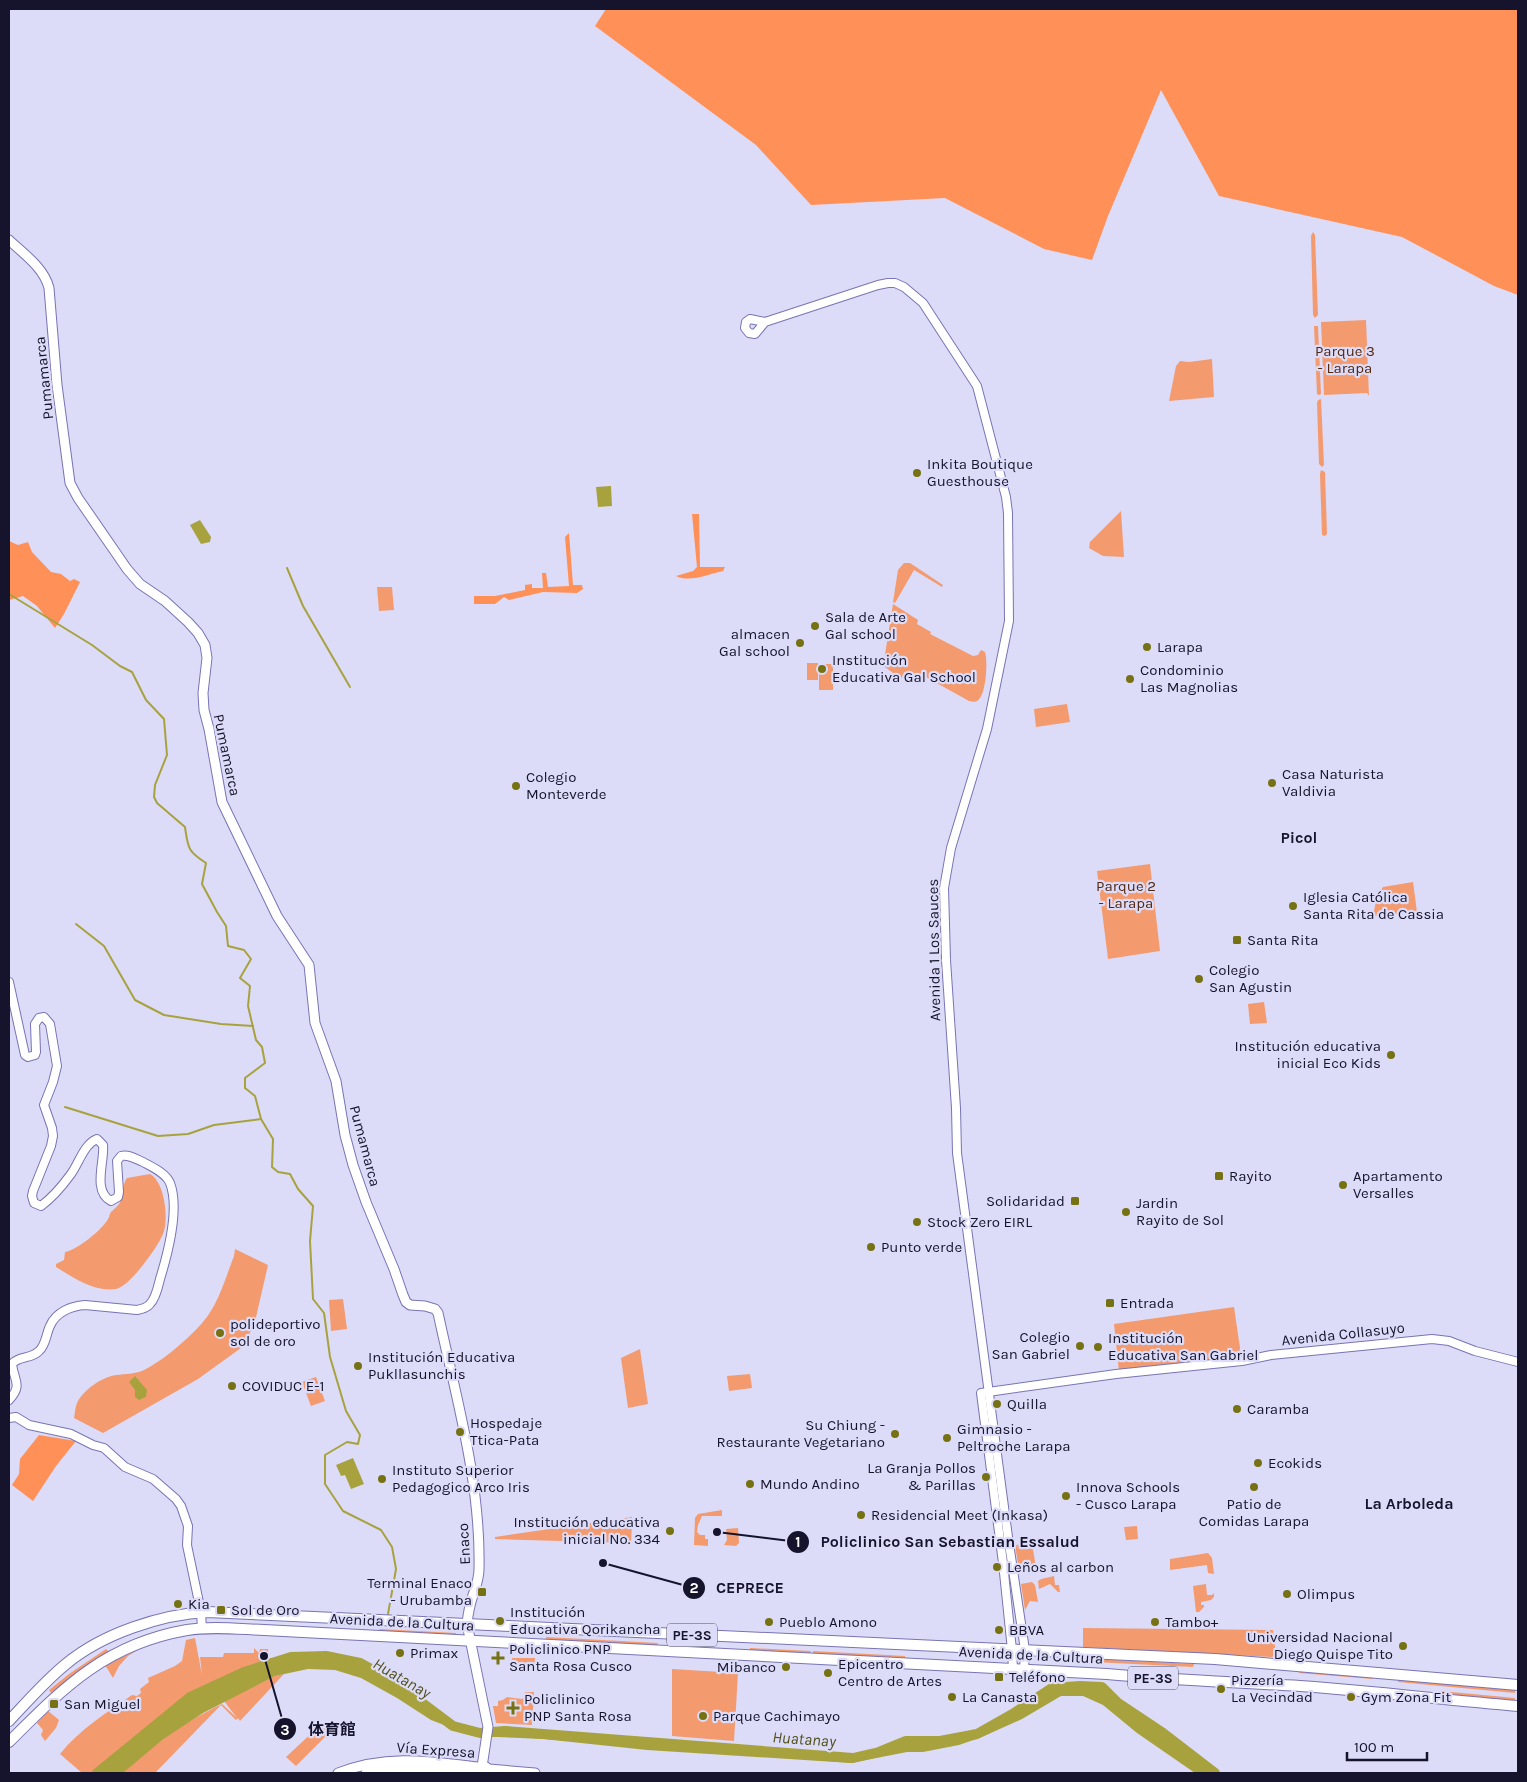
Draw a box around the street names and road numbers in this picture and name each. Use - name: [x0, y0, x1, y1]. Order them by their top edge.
- street label: Pumamarca: [31, 336, 57, 420]
- street label: Pumamarca: [210, 712, 244, 798]
- street label: Avenida 1 Los Sauces: [924, 879, 944, 1021]
- street label: Pumamarca: [346, 1103, 384, 1189]
- street label: Avenida Collasuyo: [1280, 1319, 1406, 1349]
- street label: Enaco: [454, 1523, 474, 1565]
- street label: Avenida de la Cultura: [329, 1609, 475, 1635]
- road number: PE-3S: [667, 1624, 717, 1646]
- street label: Avenida de la Cultura: [958, 1642, 1104, 1668]
- road number: PE-3S: [1128, 1666, 1178, 1690]
- street label: Vía Expresa: [396, 1738, 476, 1762]

